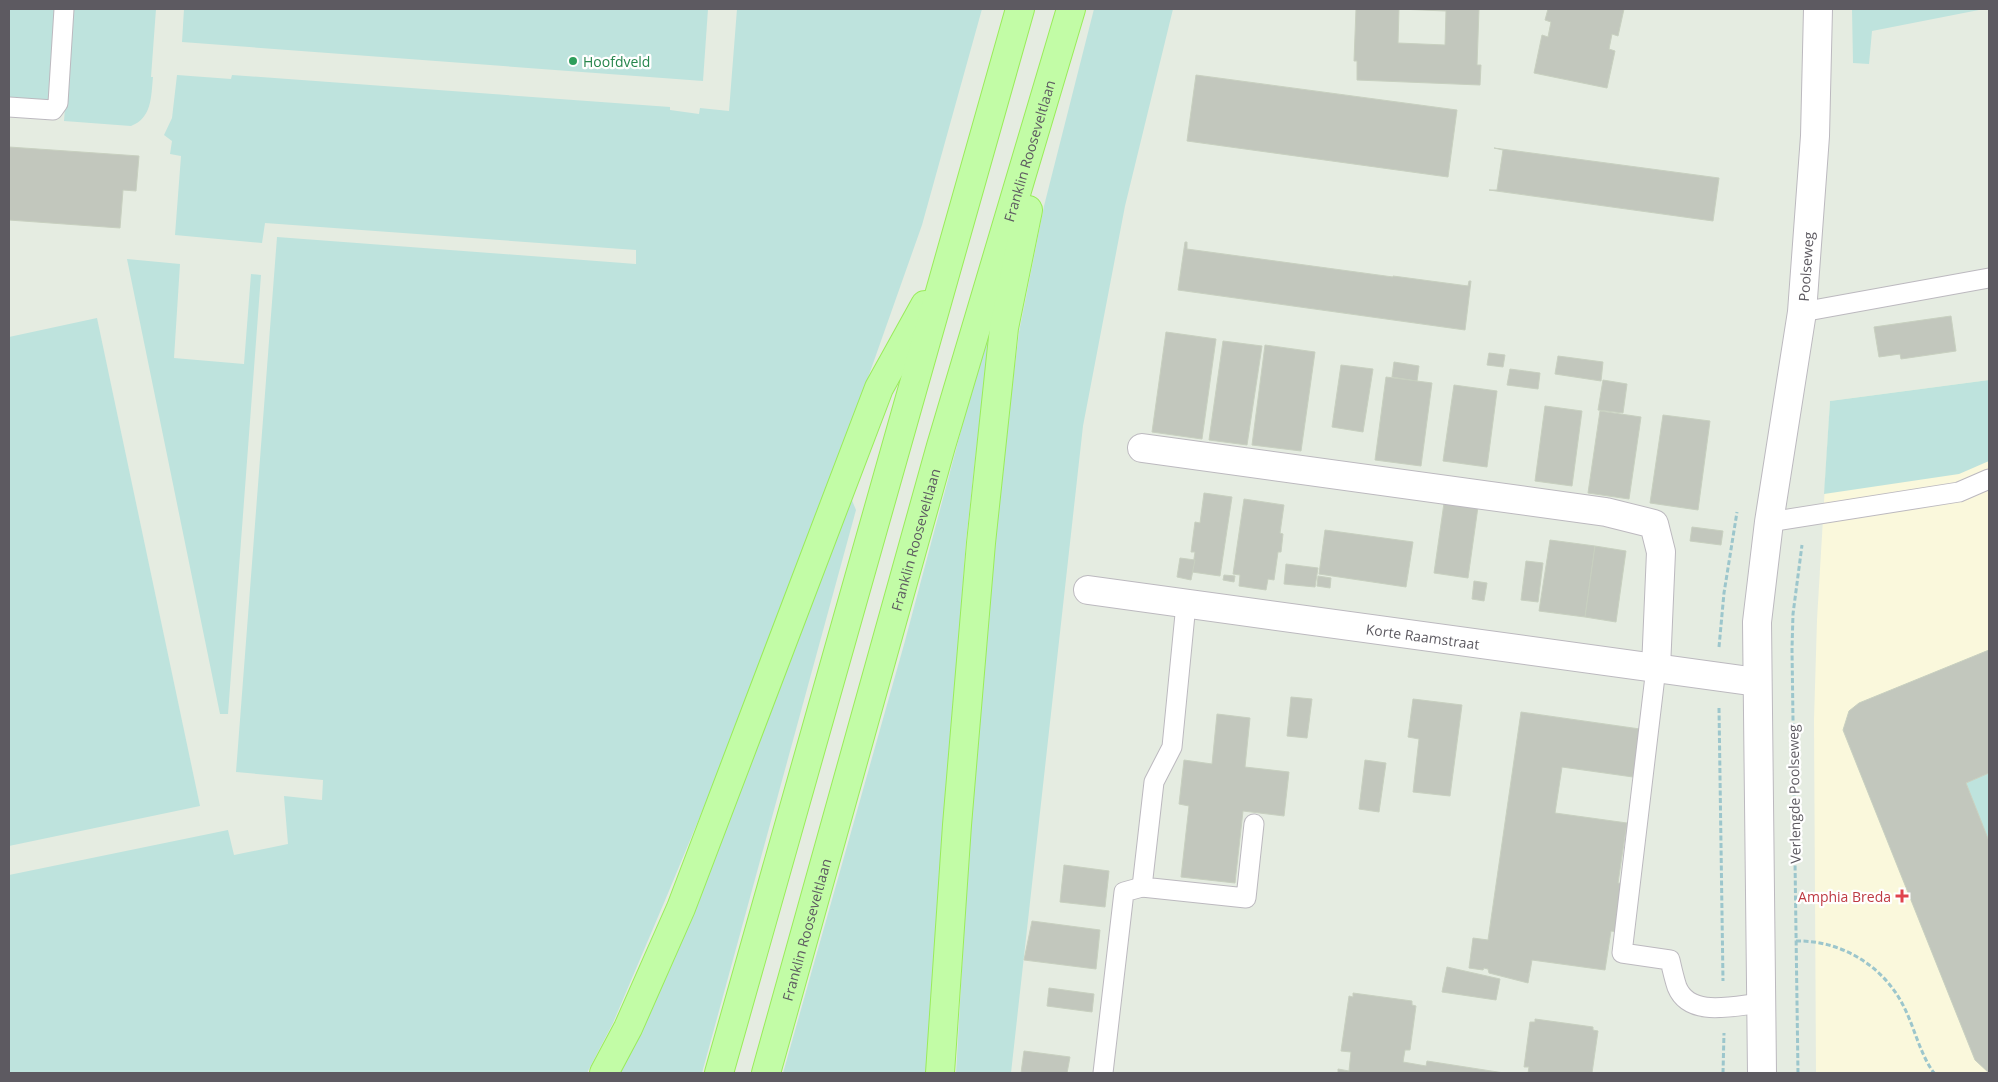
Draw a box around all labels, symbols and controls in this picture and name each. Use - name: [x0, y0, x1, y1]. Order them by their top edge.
- place label: Hoofdveld: [583, 52, 650, 71]
- marker: Hoofdveld: [567, 55, 579, 67]
- street label: Franklin Rooseveltlaan: [999, 78, 1059, 224]
- street label: Poolseweg: [1793, 231, 1817, 302]
- street label: Franklin Rooseveltlaan: [886, 466, 944, 613]
- street label: Korte Raamstraat: [1365, 619, 1481, 653]
- street label: Verlengde Poolseweg: [1783, 724, 1805, 864]
- street label: Franklin Rooseveltlaan: [777, 856, 835, 1003]
- place label: Amphia Breda: [1798, 887, 1891, 906]
- marker: Amphia Breda: [1895, 889, 1909, 903]

